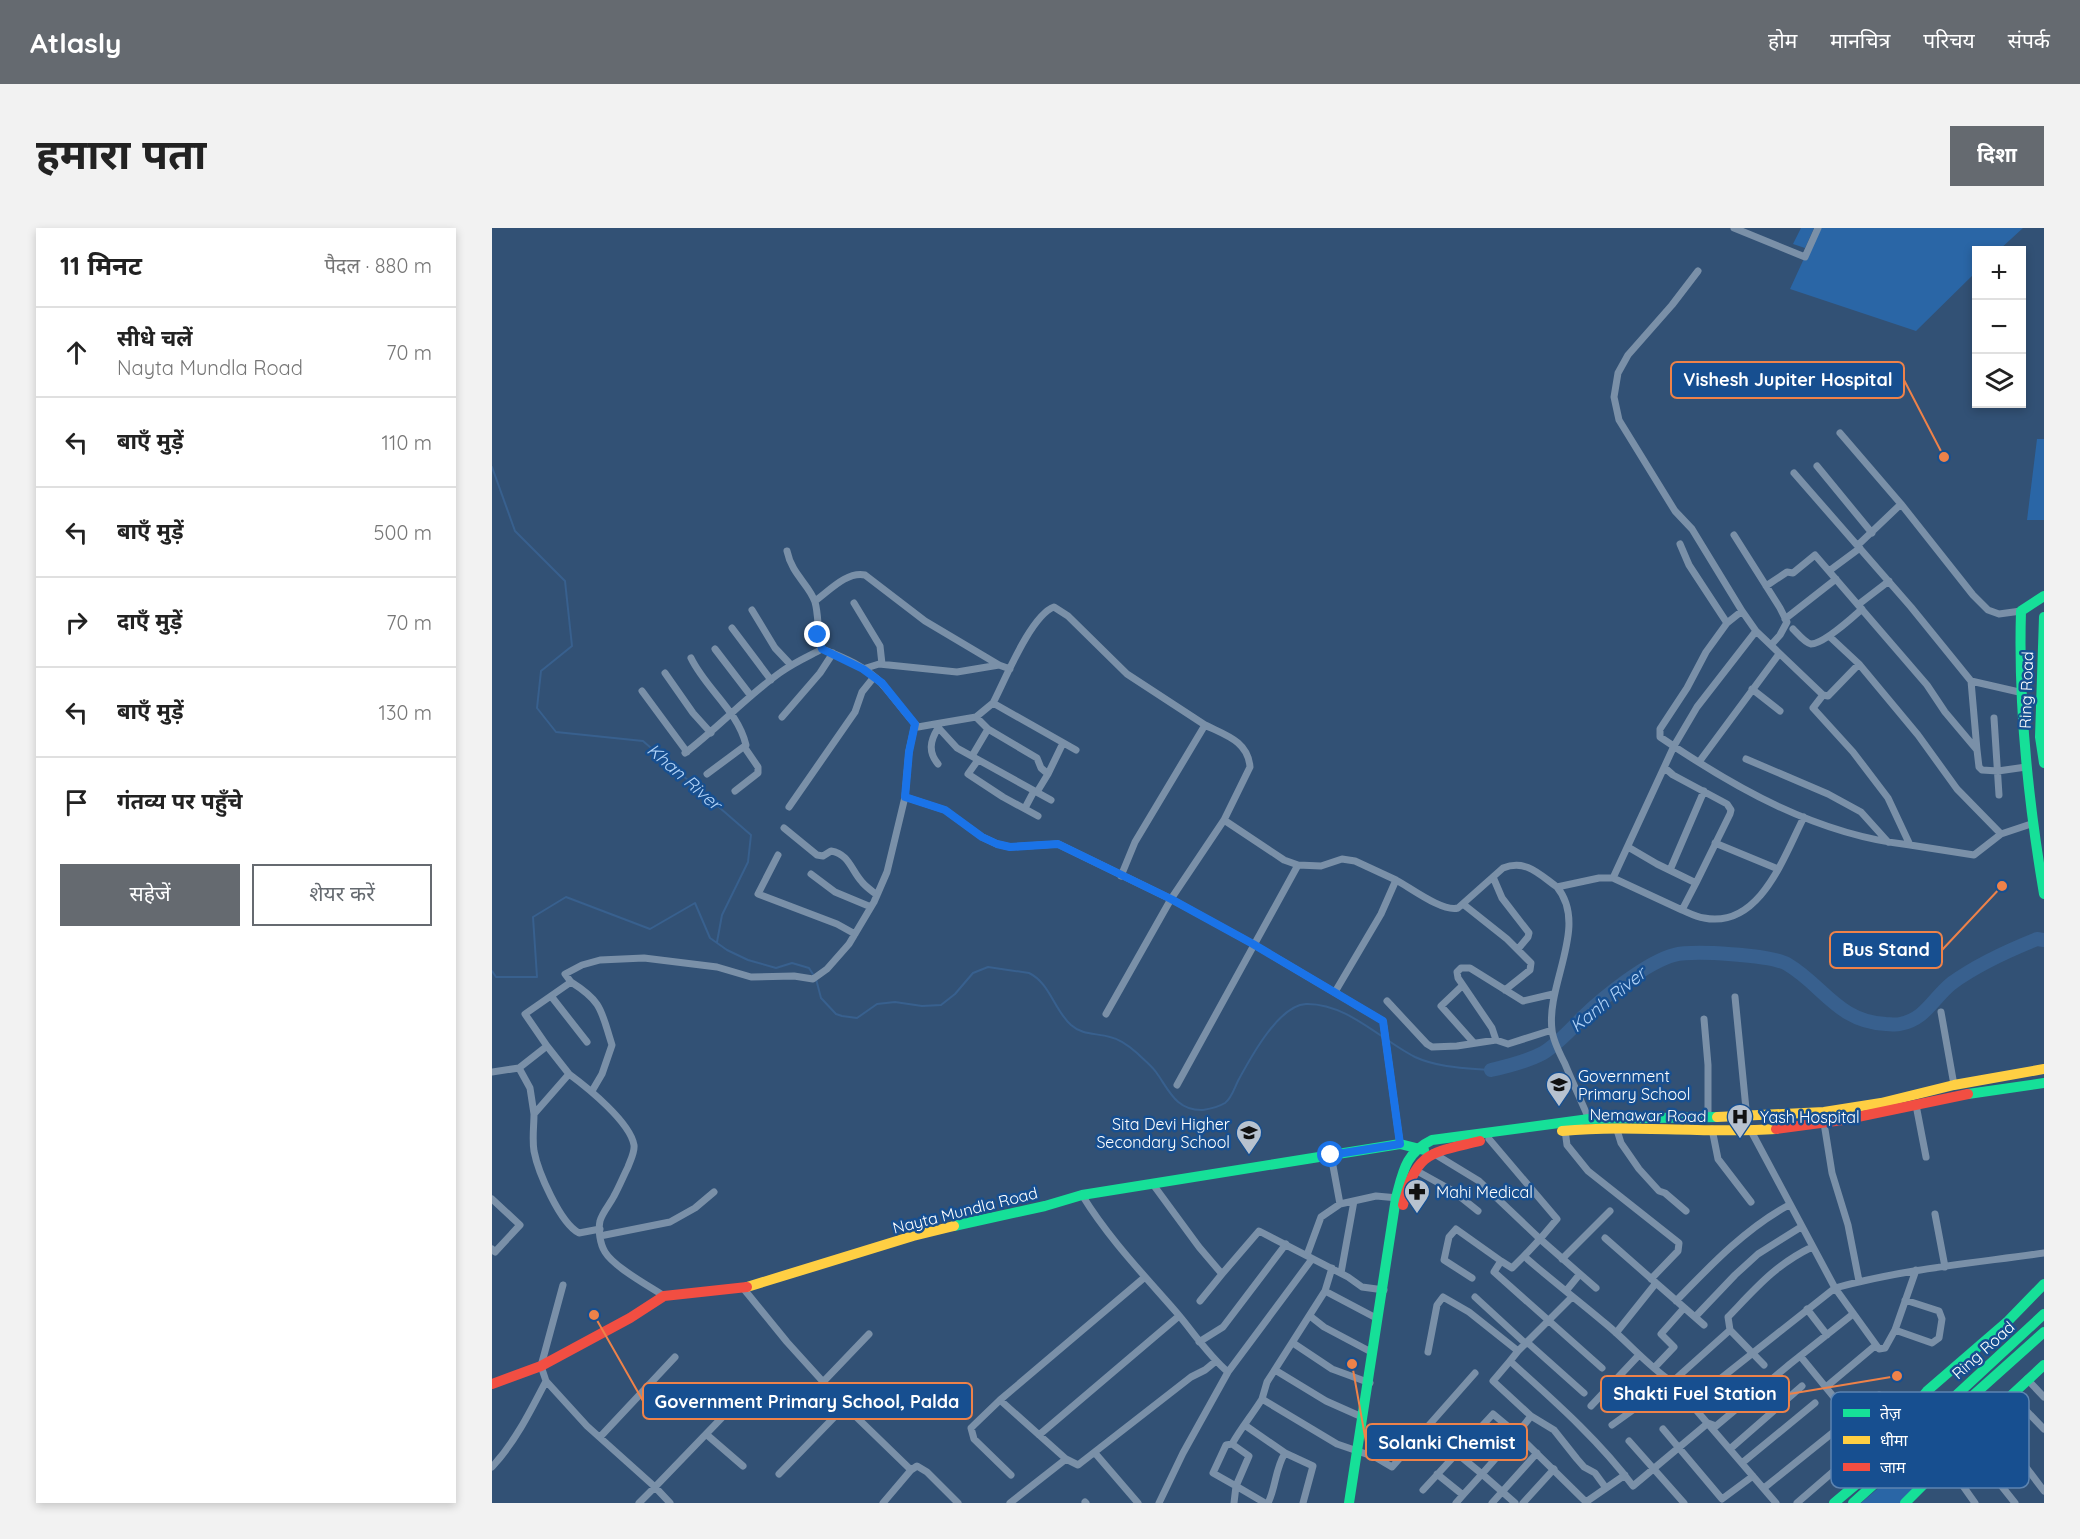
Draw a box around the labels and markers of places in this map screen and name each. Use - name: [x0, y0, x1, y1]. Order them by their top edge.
- callout: Vishesh Jupiter Hospital: [1671, 362, 1904, 398]
- callout: Bus Stand: [1830, 932, 1942, 968]
- place label: Government Primary School: [1578, 1066, 1690, 1104]
- school or university icon: Government Primary School: [1544, 1070, 1574, 1108]
- hospital icon: Yash Hospital: [1725, 1102, 1755, 1140]
- place label: Yash Hospital: [1760, 1107, 1860, 1127]
- place label: Sita Devi Higher Secondary School: [1096, 1114, 1230, 1152]
- school or university icon: Sita Devi Higher Secondary School: [1234, 1118, 1264, 1156]
- pharmacy icon: Mahi Medical: [1402, 1177, 1432, 1215]
- place label: Mahi Medical: [1436, 1182, 1533, 1202]
- callout: Shakti Fuel Station: [1601, 1376, 1789, 1412]
- callout: Government Primary School, Palda: [643, 1383, 972, 1419]
- callout: Solanki Chemist: [1366, 1424, 1527, 1460]

